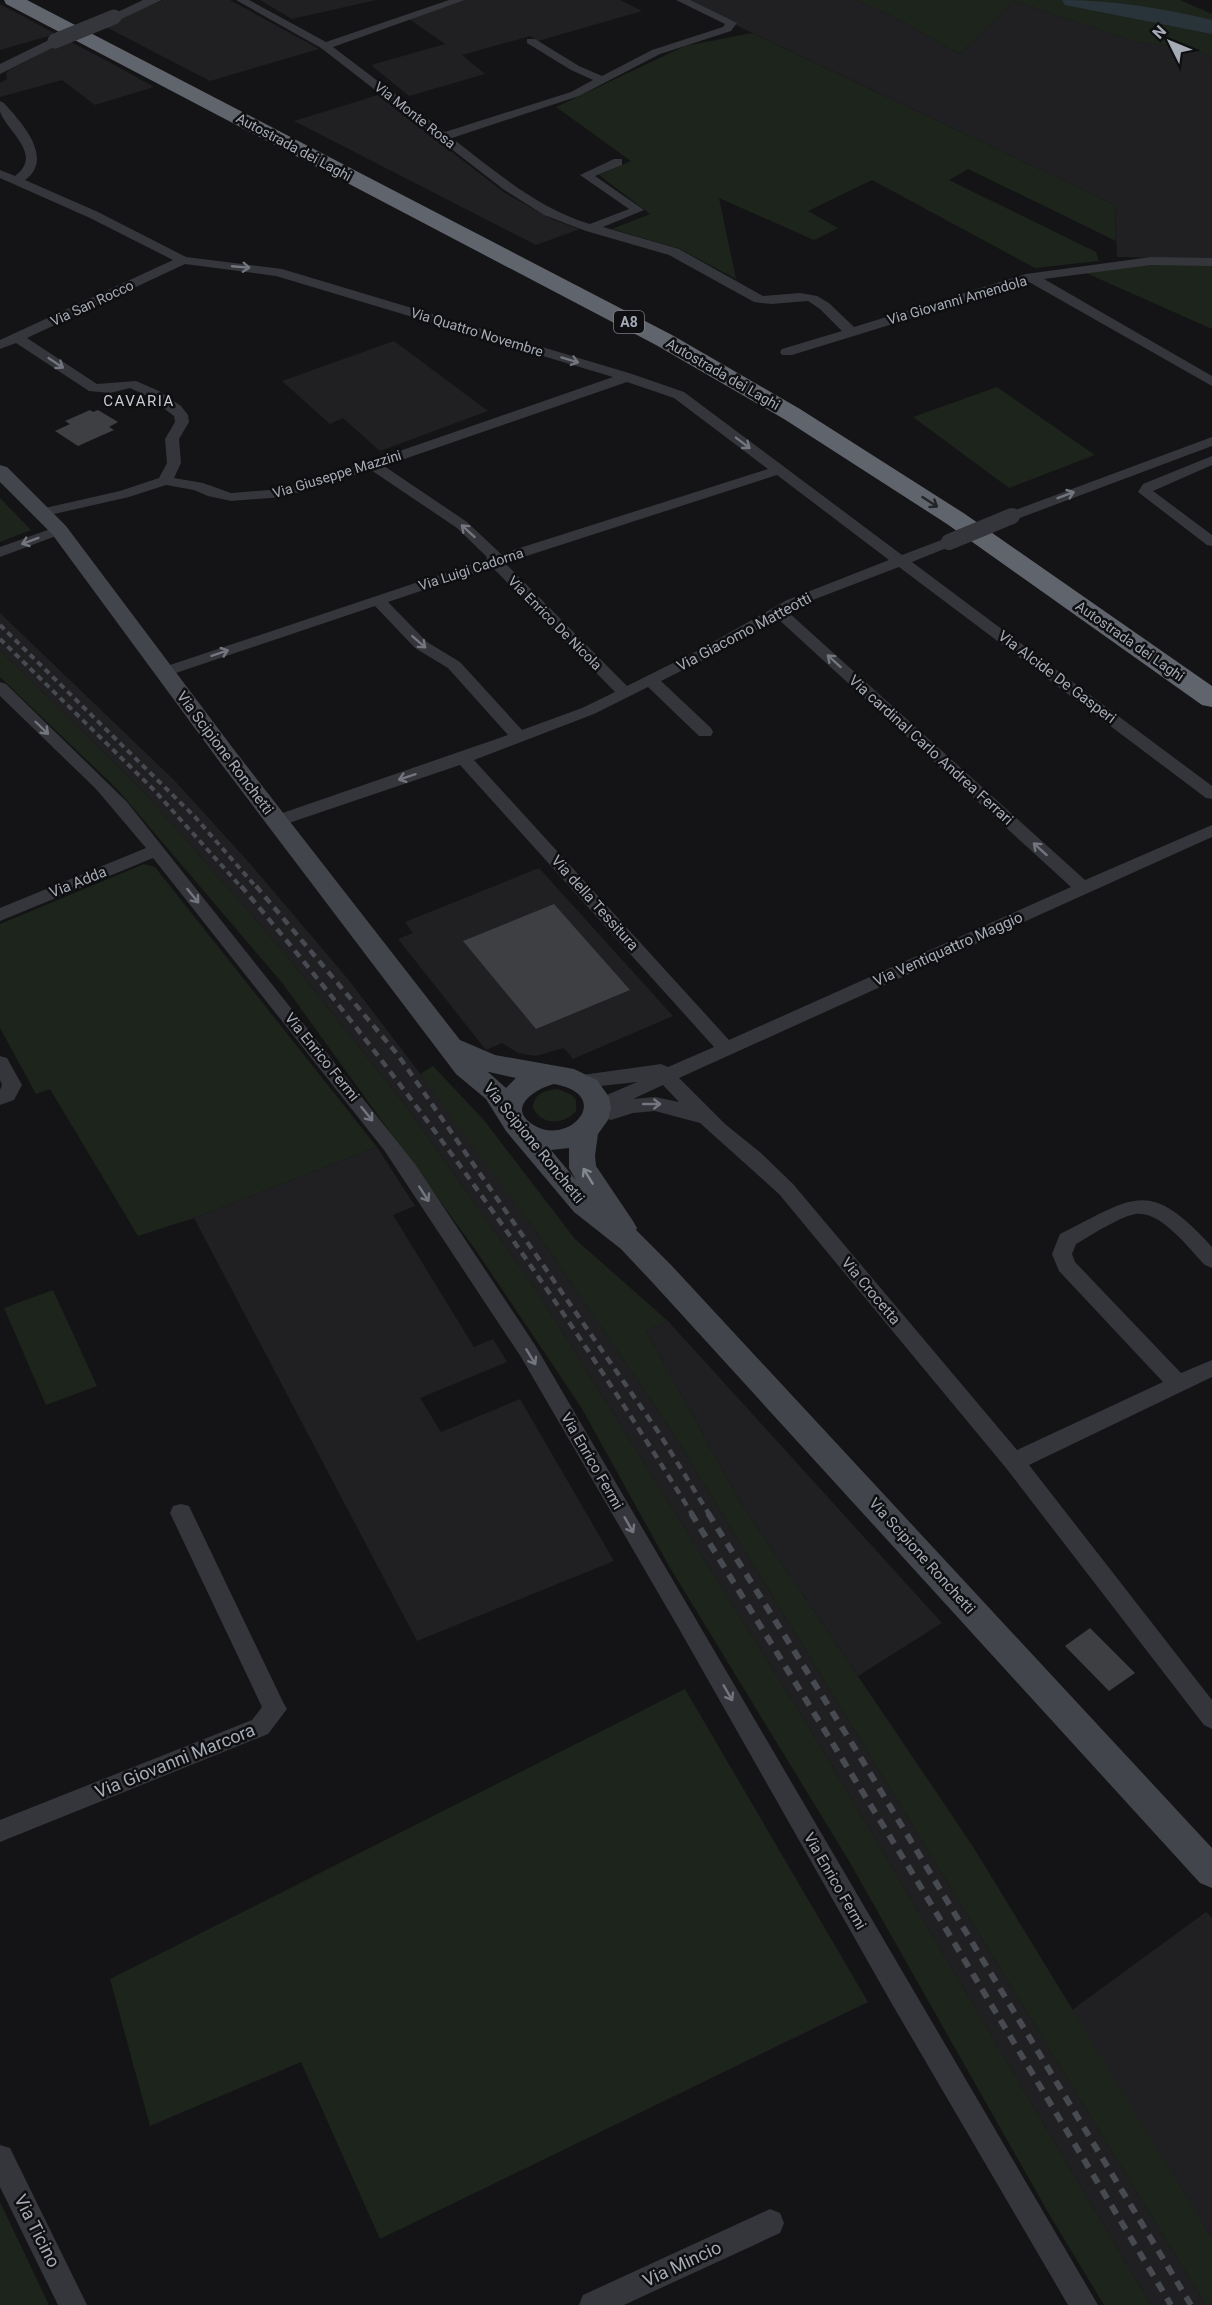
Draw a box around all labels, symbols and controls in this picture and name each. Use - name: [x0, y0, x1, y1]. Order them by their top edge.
- north arrow: [1140, 12, 1200, 72]
- text: N: [1149, 22, 1170, 43]
- street label: Via Monte Rosa: [371, 78, 459, 152]
- street label: Autostrada dei Laghi: [234, 110, 354, 184]
- one-way arrow: [231, 262, 250, 273]
- street label: Via Giovanni Amendola: [885, 272, 1029, 328]
- street label: Via San Rocco: [48, 277, 136, 329]
- street label: Via Quattro Novembre: [409, 304, 545, 360]
- road number: A8: [614, 311, 644, 333]
- street label: Autostrada dei Laghi: [663, 335, 783, 413]
- one-way arrow: [560, 355, 579, 366]
- one-way arrow: [47, 357, 63, 369]
- district label: CAVARIA: [103, 392, 175, 410]
- one-way arrow: [735, 437, 751, 449]
- street label: Via Giuseppe Mazzini: [271, 447, 403, 501]
- one-way arrow: [1057, 489, 1075, 500]
- one-way arrow: [921, 496, 938, 508]
- one-way arrow: [461, 524, 476, 538]
- one-way arrow: [21, 536, 39, 547]
- street label: Via Luigi Cadorna: [417, 545, 525, 593]
- street label: Via Enrico De Nicola: [505, 573, 605, 673]
- street label: Via Giacomo Matteotti: [674, 589, 814, 675]
- street label: Autostrada dei Laghi: [1073, 598, 1187, 684]
- street label: Via Alcide De Gasperi: [995, 627, 1119, 727]
- one-way arrow: [411, 635, 427, 648]
- one-way arrow: [210, 647, 229, 658]
- one-way arrow: [826, 654, 841, 668]
- street label: Via cardinal Carlo Andrea Ferrari: [845, 671, 1017, 829]
- street label: Via Scipione Ronchetti: [173, 688, 277, 818]
- one-way arrow: [34, 721, 49, 735]
- one-way arrow: [399, 772, 417, 783]
- one-way arrow: [1033, 842, 1048, 856]
- street label: Via della Tessitura: [548, 852, 642, 954]
- street label: Via Adda: [47, 862, 109, 902]
- one-way arrow: [186, 888, 199, 904]
- street label: Via Ventiquattro Maggio: [871, 908, 1025, 990]
- street label: Via Enrico Fermi: [281, 1009, 363, 1105]
- street label: Via Scipione Ronchetti: [480, 1079, 588, 1207]
- one-way arrow: [641, 1098, 661, 1110]
- one-way arrow: [360, 1106, 373, 1122]
- one-way arrow: [581, 1167, 594, 1184]
- one-way arrow: [418, 1185, 430, 1201]
- street label: Via Crocetta: [838, 1254, 904, 1328]
- one-way arrow: [525, 1348, 537, 1365]
- street label: Via Enrico Fermi: [557, 1409, 627, 1513]
- street label: Via Scipione Ronchetti: [865, 1494, 979, 1618]
- one-way arrow: [624, 1516, 636, 1533]
- one-way arrow: [722, 1684, 734, 1701]
- street label: Via Giovanni Marcora: [92, 1719, 258, 1802]
- street label: Via Enrico Fermi: [800, 1829, 870, 1933]
- street label: Via Ticino: [10, 2191, 65, 2271]
- street label: Via Mincio: [639, 2236, 724, 2291]

